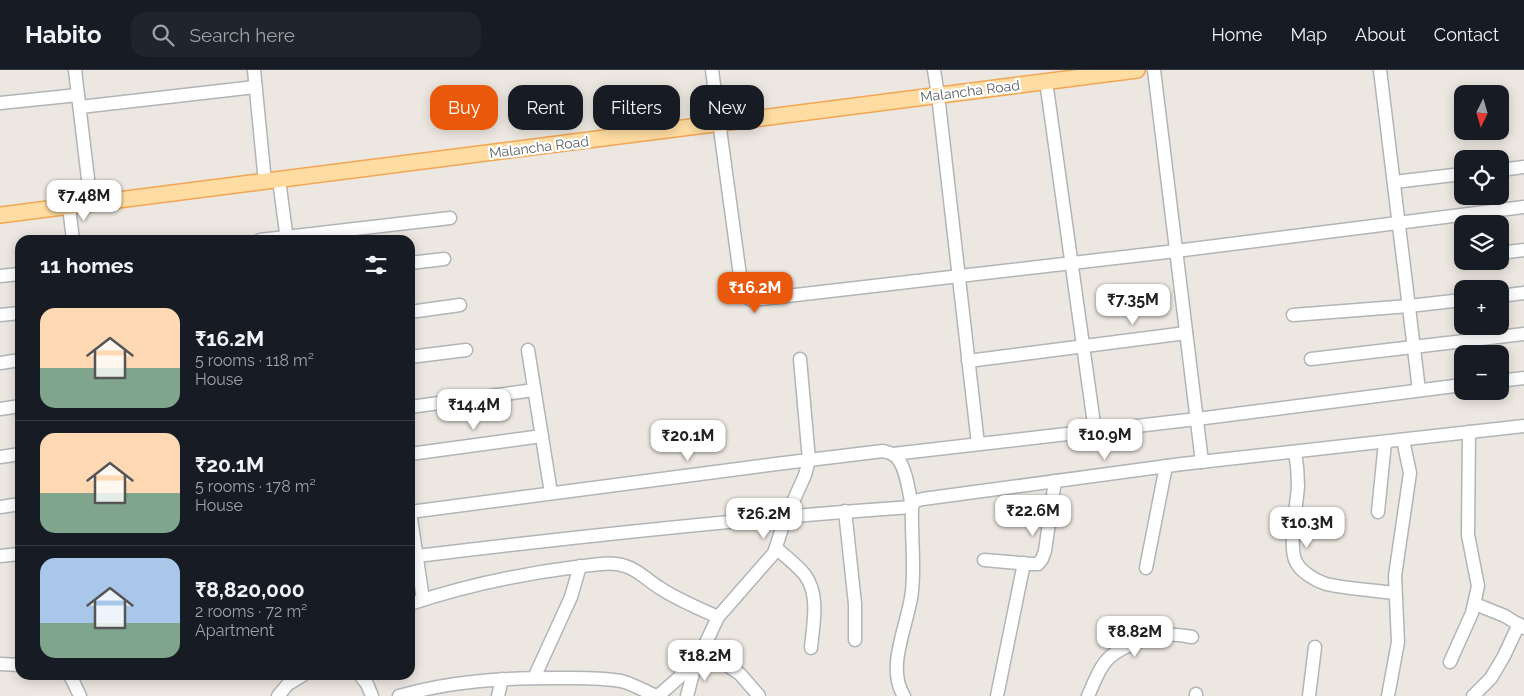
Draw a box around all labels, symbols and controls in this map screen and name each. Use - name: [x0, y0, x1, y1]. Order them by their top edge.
- search box: [131, 12, 481, 57]
- text: Habito: [25, 20, 101, 49]
- icon: search: [149, 21, 177, 49]
- text: Search here: [189, 24, 295, 46]
- text: Home: [1211, 24, 1262, 45]
- text: Map: [1290, 24, 1327, 45]
- text: About: [1355, 24, 1406, 45]
- text: Contact: [1434, 24, 1499, 45]
- street label: Malancha Road: [919, 77, 1021, 105]
- chip: Buy: [430, 85, 498, 130]
- chip: Rent: [508, 85, 583, 130]
- chip: Filters: [593, 85, 680, 130]
- chip: New: [690, 85, 764, 130]
- north arrow: [1454, 85, 1509, 140]
- map controls: [1454, 85, 1509, 400]
- street label: Malancha Road: [488, 133, 590, 161]
- button: locate: [1454, 150, 1509, 205]
- pin: ₹7.48M: [43, 180, 125, 222]
- text: ₹7.48M: [58, 186, 110, 205]
- button: layers: [1454, 215, 1509, 270]
- icon: filters: [362, 251, 390, 279]
- text: 11 homes: [40, 253, 134, 278]
- pin: ₹16.2M: [714, 272, 796, 314]
- text: ₹16.2M: [729, 278, 781, 297]
- button: +: [1454, 280, 1509, 335]
- pin: ₹7.35M: [1092, 284, 1174, 326]
- text: ₹7.35M: [1107, 290, 1159, 309]
- text: ₹16.2M: [195, 326, 264, 351]
- icon: home: [80, 328, 140, 388]
- button: −: [1454, 345, 1509, 400]
- text: 5 rooms · 118 m²: [195, 351, 314, 370]
- text: House: [195, 370, 243, 389]
- pin: ₹14.4M: [433, 388, 515, 431]
- text: ₹14.4M: [448, 395, 500, 414]
- pin: ₹10.9M: [1064, 418, 1146, 461]
- pin: ₹20.1M: [647, 420, 729, 462]
- text: ₹10.9M: [1078, 425, 1132, 444]
- text: ₹20.1M: [662, 426, 714, 445]
- text: ₹20.1M: [195, 452, 264, 477]
- icon: home: [80, 453, 140, 513]
- text: 5 rooms · 178 m²: [195, 477, 316, 496]
- pin: ₹22.6M: [992, 494, 1074, 537]
- text: House: [195, 496, 243, 515]
- pin: ₹26.2M: [723, 498, 805, 540]
- text: ₹22.6M: [1006, 501, 1060, 520]
- text: ₹26.2M: [737, 504, 791, 523]
- pin: ₹10.3M: [1266, 506, 1348, 549]
- text: ₹10.3M: [1281, 513, 1333, 532]
- text: ₹8,820,000: [195, 577, 305, 602]
- icon: home: [80, 578, 140, 638]
- text: 2 rooms · 72 m²: [195, 602, 307, 621]
- pin: ₹8.82M: [1094, 616, 1176, 658]
- text: Apartment: [195, 621, 274, 640]
- text: ₹8.82M: [1108, 622, 1162, 641]
- pin: ₹18.2M: [664, 640, 746, 682]
- text: ₹18.2M: [679, 646, 731, 665]

